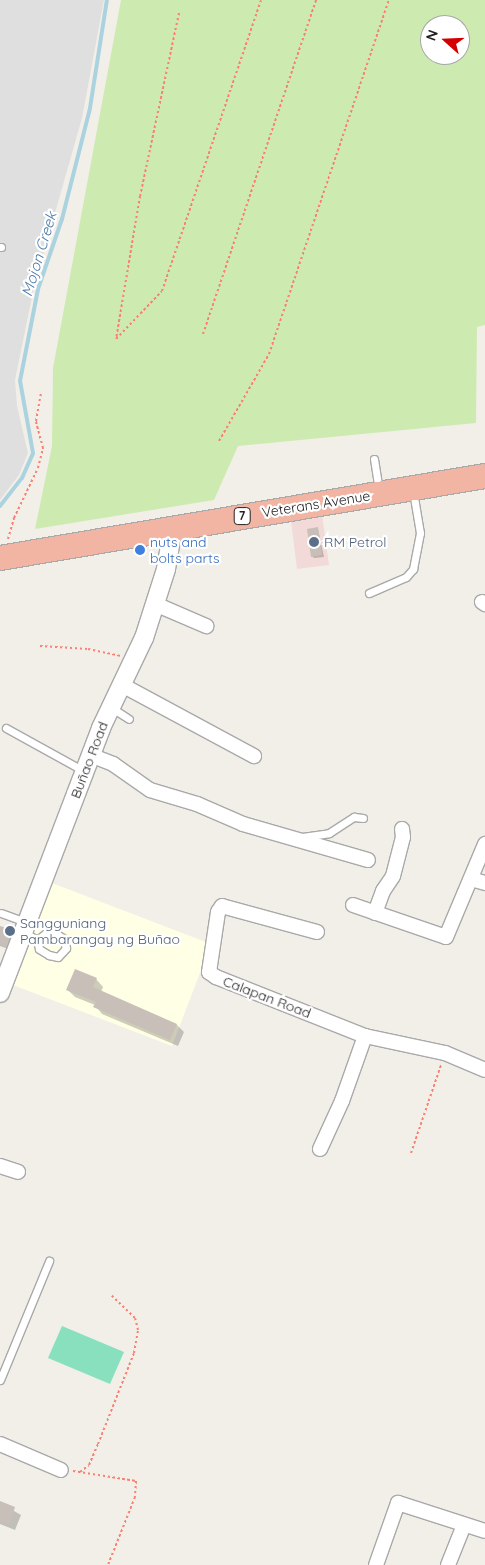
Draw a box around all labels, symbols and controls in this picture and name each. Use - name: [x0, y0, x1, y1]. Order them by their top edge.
- north arrow: [420, 15, 470, 65]
- text: N: [422, 27, 442, 43]
- water label: Mojon Creek: [18, 210, 60, 298]
- street label: Veterans Avenue: [261, 487, 371, 521]
- road number: 7: [233, 506, 251, 526]
- place label: nuts and bolts parts: [150, 534, 219, 566]
- place label: RM Petrol: [324, 534, 386, 550]
- marker: RM Petrol: [308, 536, 320, 548]
- marker: nuts and bolts parts: [134, 544, 146, 556]
- street label: Buñao Road: [67, 719, 111, 801]
- place label: Sangguniang Pambarangay ng Buñao: [20, 915, 180, 948]
- marker: Sangguniang Pambarangay ng Buñao: [4, 925, 16, 937]
- street label: Calapan Road: [221, 973, 313, 1021]

